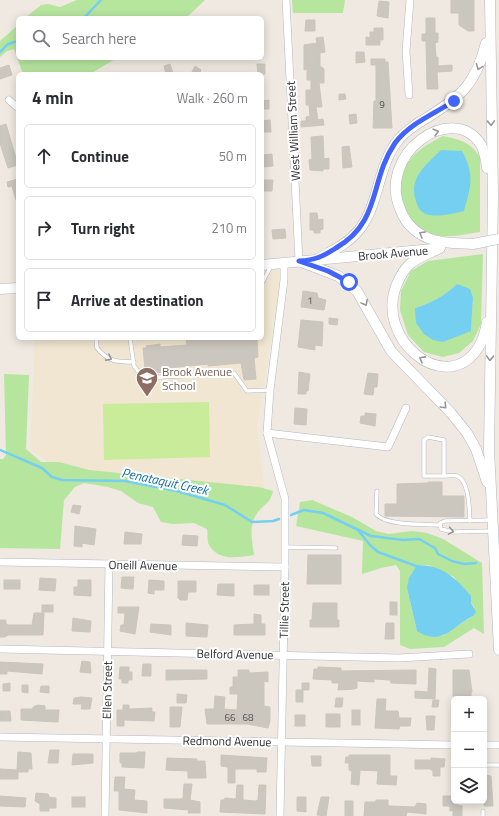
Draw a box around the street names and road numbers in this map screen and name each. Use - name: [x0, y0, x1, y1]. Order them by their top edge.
- street label: West William Street: [281, 80, 305, 181]
- street label: Brook Avenue: [357, 240, 429, 266]
- street label: Oneill Avenue: [108, 555, 178, 575]
- street label: Tillie Street: [274, 581, 294, 639]
- street label: Belford Avenue: [196, 644, 274, 664]
- street label: Ellen Street: [97, 660, 117, 719]
- street label: Redmond Avenue: [182, 731, 272, 751]

